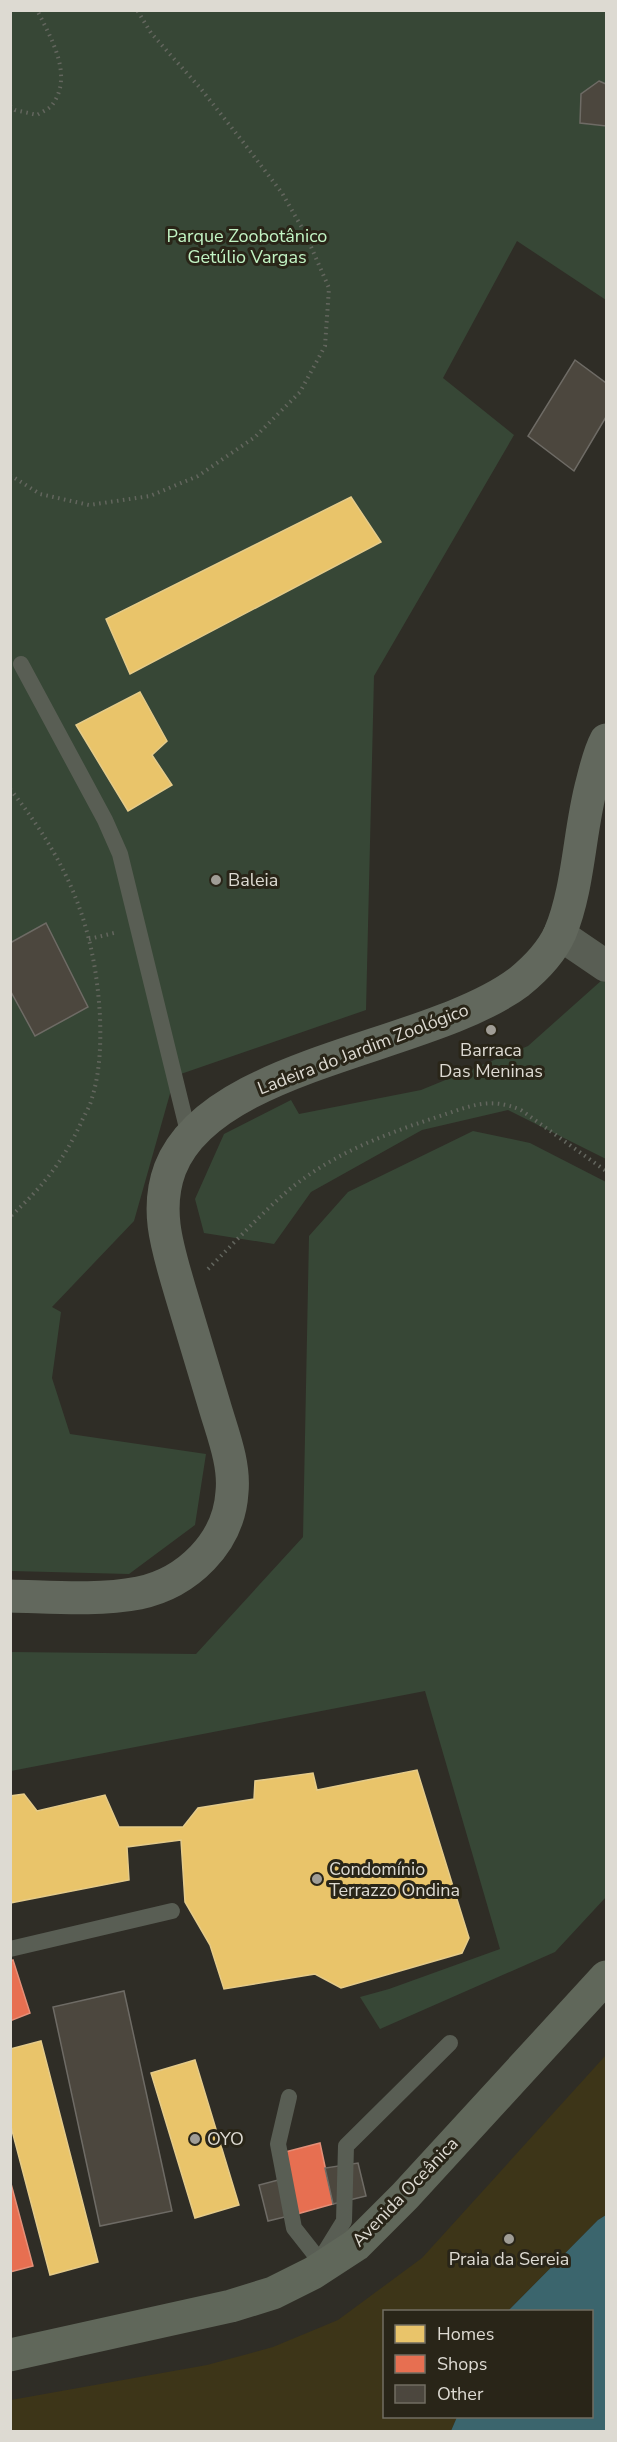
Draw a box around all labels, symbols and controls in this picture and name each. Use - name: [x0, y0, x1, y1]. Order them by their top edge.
- park label: Parque Zoobotânico Getúlio Vargas: [167, 224, 327, 269]
- place label: Baleia: [228, 868, 278, 892]
- marker: Baleia: [209, 873, 223, 887]
- street label: Ladeira do Jardim Zoológico: [254, 998, 472, 1100]
- marker: Barraca Das Meninas: [484, 1023, 498, 1037]
- place label: Barraca Das Meninas: [439, 1038, 543, 1083]
- place label: Condomínio Terrazzo Ondina: [329, 1857, 460, 1902]
- marker: Condomínio Terrazzo Ondina: [310, 1872, 324, 1886]
- place label: OYO: [207, 2127, 244, 2151]
- marker: OYO: [188, 2132, 202, 2146]
- street label: Avenida Oceânica: [346, 2132, 464, 2252]
- marker: Praia da Sereia: [502, 2232, 516, 2246]
- place label: Praia da Sereia: [449, 2247, 569, 2271]
- legend: [383, 2310, 593, 2418]
- text: Homes: [437, 2322, 494, 2346]
- text: Shops: [437, 2352, 487, 2376]
- text: Other: [437, 2382, 484, 2406]

